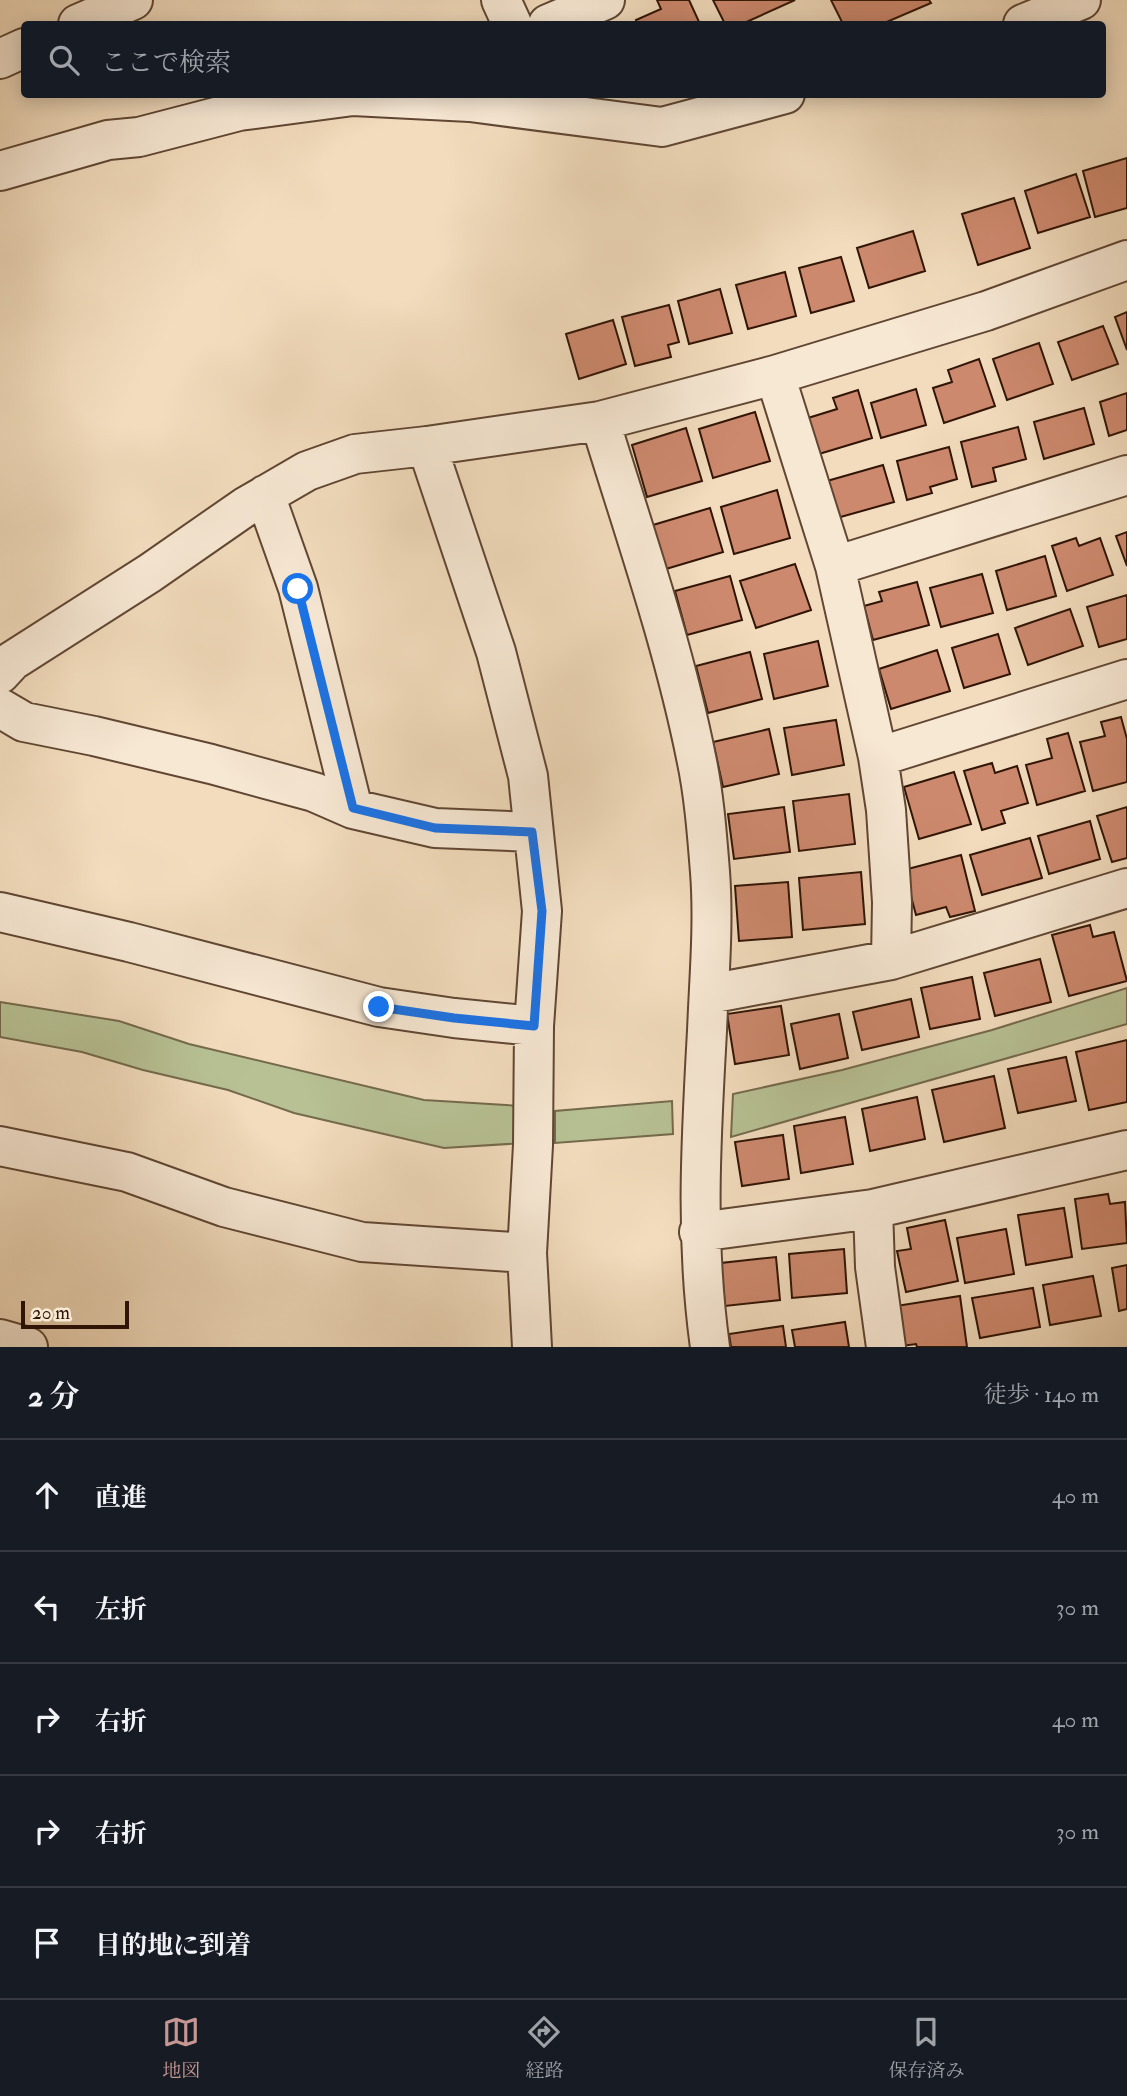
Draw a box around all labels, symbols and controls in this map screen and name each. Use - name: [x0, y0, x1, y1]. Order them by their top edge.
- search box: [21, 21, 1106, 98]
- icon: search: [45, 41, 83, 79]
- text: ここで検索: [101, 47, 231, 79]
- route start: [282, 573, 313, 604]
- route end: [363, 991, 394, 1022]
- scale bar: [21, 1298, 130, 1330]
- text: 20 m: [32, 1301, 70, 1325]
- text: 2 分: [28, 1378, 80, 1415]
- text: 徒歩 · 140 m: [984, 1380, 1099, 1409]
- icon: ahead: [28, 1476, 66, 1514]
- text: 40 m: [1052, 1481, 1099, 1510]
- text: 直進: [95, 1482, 147, 1514]
- icon: left: [28, 1588, 66, 1626]
- text: 30 m: [1056, 1593, 1099, 1622]
- text: 左折: [95, 1594, 147, 1626]
- icon: right: [28, 1700, 66, 1738]
- text: 40 m: [1052, 1705, 1099, 1734]
- text: 右折: [95, 1706, 147, 1738]
- icon: right: [28, 1812, 66, 1850]
- text: 30 m: [1056, 1817, 1099, 1846]
- text: 右折: [95, 1818, 147, 1850]
- icon: arrive: [28, 1924, 66, 1962]
- text: 目的地に到着: [95, 1930, 251, 1962]
- tab: 地図: [162, 2013, 201, 2083]
- tab: 経路: [525, 2013, 564, 2083]
- tab: 保存済み: [888, 2013, 965, 2083]

